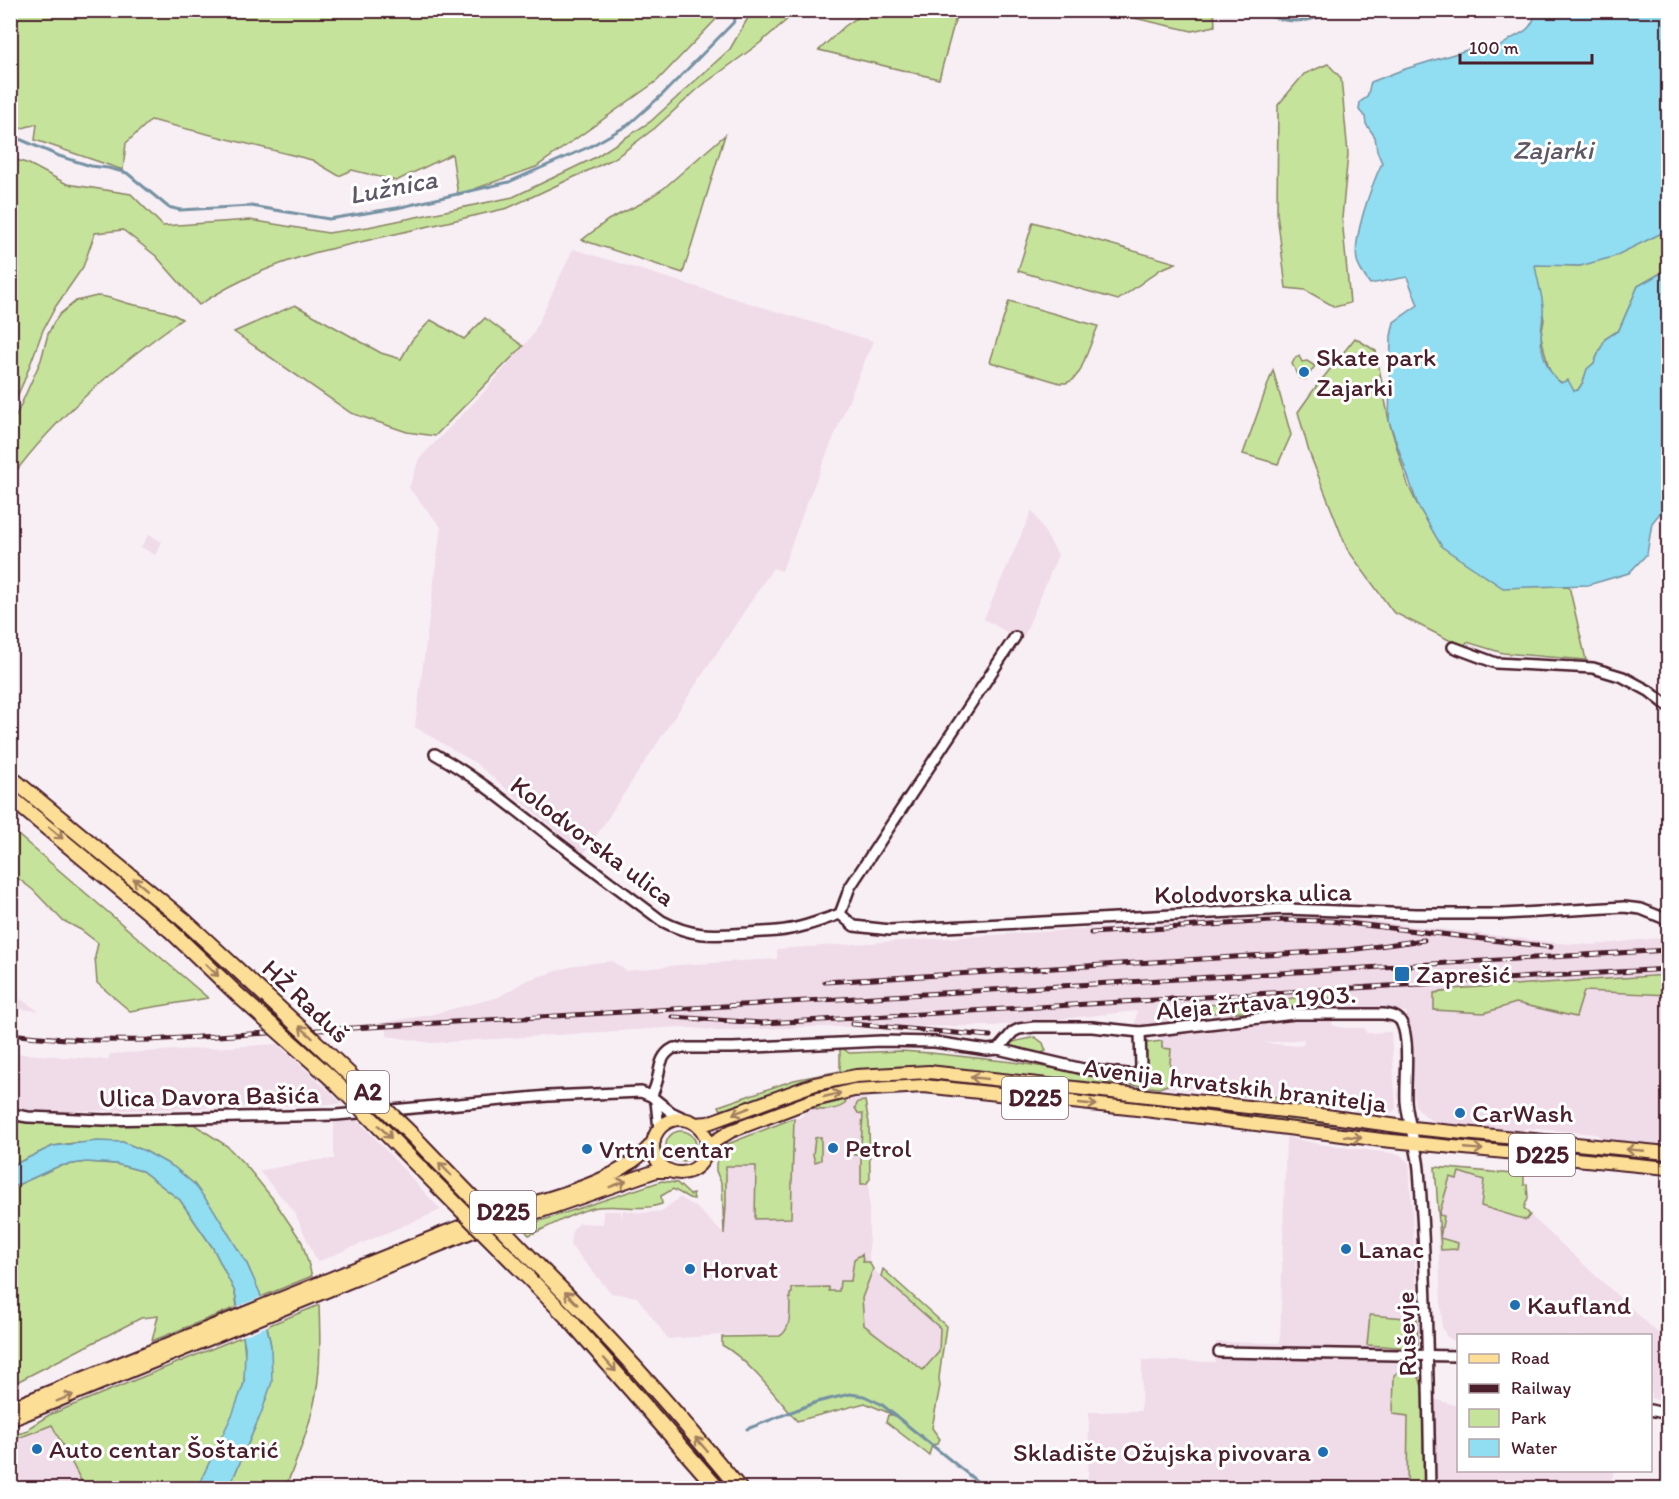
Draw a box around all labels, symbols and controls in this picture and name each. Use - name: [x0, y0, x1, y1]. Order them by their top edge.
- scale bar: [1460, 27, 1592, 65]
- text: 100 m: [1469, 37, 1519, 59]
- water label: Zajarki: [1513, 133, 1596, 166]
- water label: Lužnica: [346, 162, 441, 211]
- place label: Skate park Zajarki: [1316, 341, 1436, 403]
- marker: Skate park Zajarki: [1297, 365, 1311, 379]
- street label: Kolodvorska ulica: [504, 769, 682, 914]
- one-way arrow: [48, 827, 64, 840]
- street label: Kolodvorska ulica: [1154, 875, 1353, 911]
- one-way arrow: [132, 877, 148, 890]
- street label: HŽ Raduš: [255, 952, 357, 1050]
- place label: Zaprešić: [1416, 958, 1511, 990]
- one-way arrow: [205, 963, 220, 978]
- marker: Zaprešić: [1393, 965, 1411, 983]
- street label: Aleja žrtava 1903.: [1155, 977, 1357, 1027]
- one-way arrow: [298, 1025, 313, 1040]
- street label: Avenija hrvatskih branitelja: [1081, 1050, 1389, 1120]
- road number: A2: [347, 1071, 389, 1113]
- one-way arrow: [970, 1072, 990, 1083]
- road number: D225: [1002, 1077, 1068, 1119]
- street label: Ulica Davora Bašića: [99, 1078, 320, 1114]
- one-way arrow: [822, 1089, 841, 1100]
- place label: CarWash: [1472, 1097, 1573, 1129]
- one-way arrow: [1078, 1099, 1098, 1110]
- one-way arrow: [732, 1106, 751, 1117]
- marker: CarWash: [1453, 1106, 1467, 1120]
- one-way arrow: [378, 1125, 393, 1139]
- place label: Petrol: [845, 1132, 912, 1164]
- one-way arrow: [1343, 1132, 1363, 1143]
- place label: Vrtni centar: [599, 1133, 734, 1165]
- road number: D225: [1509, 1134, 1575, 1176]
- marker: Petrol: [826, 1141, 840, 1155]
- marker: Vrtni centar: [580, 1142, 594, 1156]
- one-way arrow: [1463, 1144, 1483, 1155]
- one-way arrow: [1626, 1144, 1646, 1155]
- one-way arrow: [438, 1162, 452, 1177]
- one-way arrow: [608, 1178, 627, 1189]
- road number: D225: [470, 1191, 536, 1233]
- place label: Lanac: [1358, 1233, 1424, 1265]
- marker: Lanac: [1339, 1242, 1353, 1256]
- place label: Horvat: [702, 1253, 778, 1285]
- marker: Horvat: [683, 1262, 697, 1276]
- place label: Kaufland: [1527, 1289, 1632, 1321]
- one-way arrow: [563, 1291, 578, 1306]
- street label: Ruševje: [1389, 1291, 1423, 1377]
- marker: Kaufland: [1508, 1298, 1522, 1312]
- legend: [1457, 1334, 1652, 1472]
- text: Road: [1511, 1347, 1550, 1369]
- one-way arrow: [603, 1357, 617, 1372]
- text: Railway: [1511, 1377, 1572, 1399]
- one-way arrow: [55, 1392, 73, 1403]
- text: Park: [1511, 1407, 1546, 1429]
- place label: Auto centar Šoštarić: [49, 1433, 279, 1465]
- place label: Skladište Ožujska pivovara: [1013, 1436, 1311, 1468]
- one-way arrow: [694, 1437, 708, 1452]
- text: Water: [1511, 1437, 1557, 1459]
- marker: Auto centar Šoštarić: [30, 1442, 44, 1456]
- marker: Skladište Ožujska pivovara: [1316, 1445, 1330, 1459]

